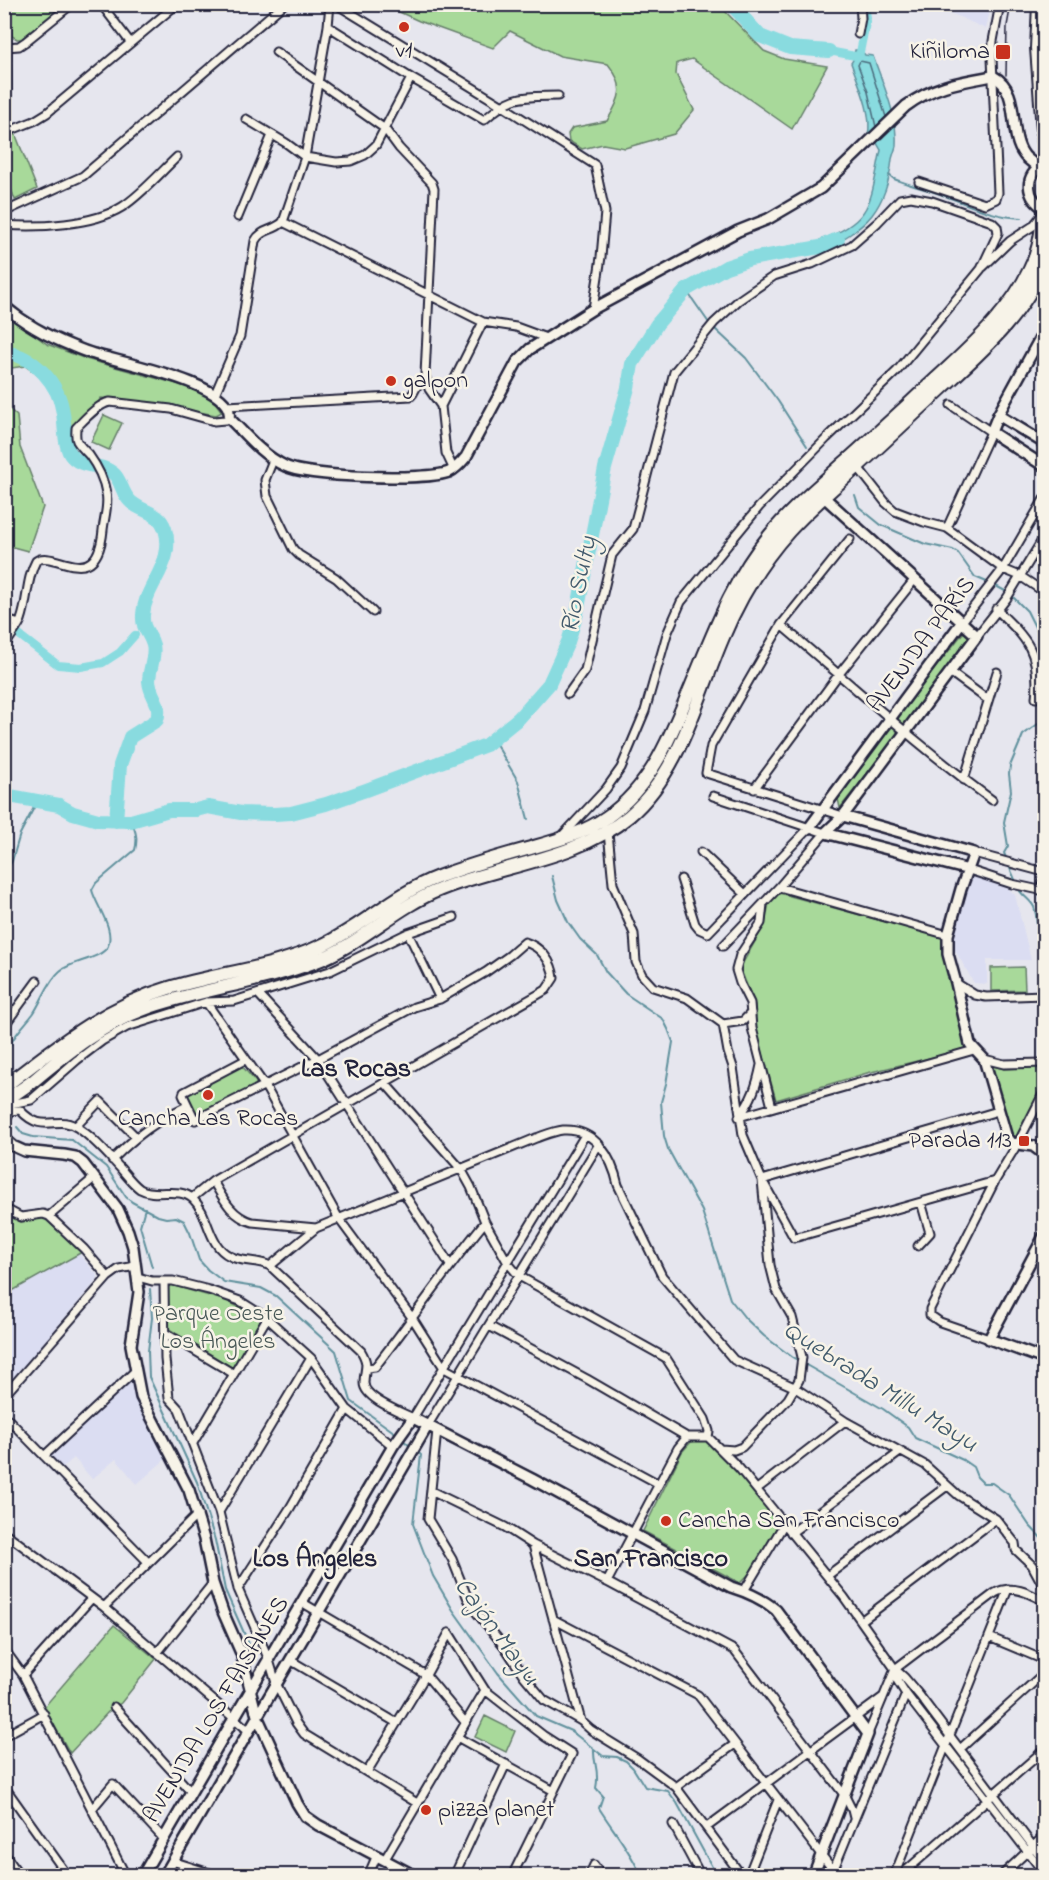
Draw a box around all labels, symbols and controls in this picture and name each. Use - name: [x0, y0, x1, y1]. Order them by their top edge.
- marker: v1: [397, 20, 411, 34]
- place label: v1: [396, 34, 413, 69]
- place label: Kiñiloma: [910, 35, 990, 70]
- marker: Kiñiloma: [994, 43, 1012, 61]
- place label: galpon: [402, 364, 468, 399]
- marker: galpon: [384, 374, 398, 388]
- water label: Río Sulty: [551, 533, 609, 637]
- street label: AVENIDA PARÍS: [859, 570, 985, 720]
- district label: Las Rocas: [301, 1051, 411, 1089]
- marker: Cancha Las Rocas: [201, 1088, 215, 1102]
- place label: Cancha Las Rocas: [118, 1102, 298, 1137]
- place label: Parada 113: [909, 1124, 1012, 1159]
- marker: Parada 113: [1017, 1134, 1031, 1148]
- park label: Parque Oeste Los Ángeles: [153, 1297, 284, 1360]
- water label: Quebrada Millu Mayu: [775, 1313, 985, 1463]
- place label: Cancha San Francisco: [678, 1504, 899, 1539]
- marker: Cancha San Francisco: [659, 1514, 673, 1528]
- district label: Los Ángeles: [253, 1540, 377, 1580]
- district label: San Francisco: [574, 1541, 728, 1579]
- water label: Cajón Mayu: [444, 1570, 548, 1694]
- street label: AVENIDA LOS FAISANES: [135, 1590, 299, 1830]
- place label: pizza planet: [438, 1793, 554, 1828]
- marker: pizza planet: [419, 1803, 433, 1817]

